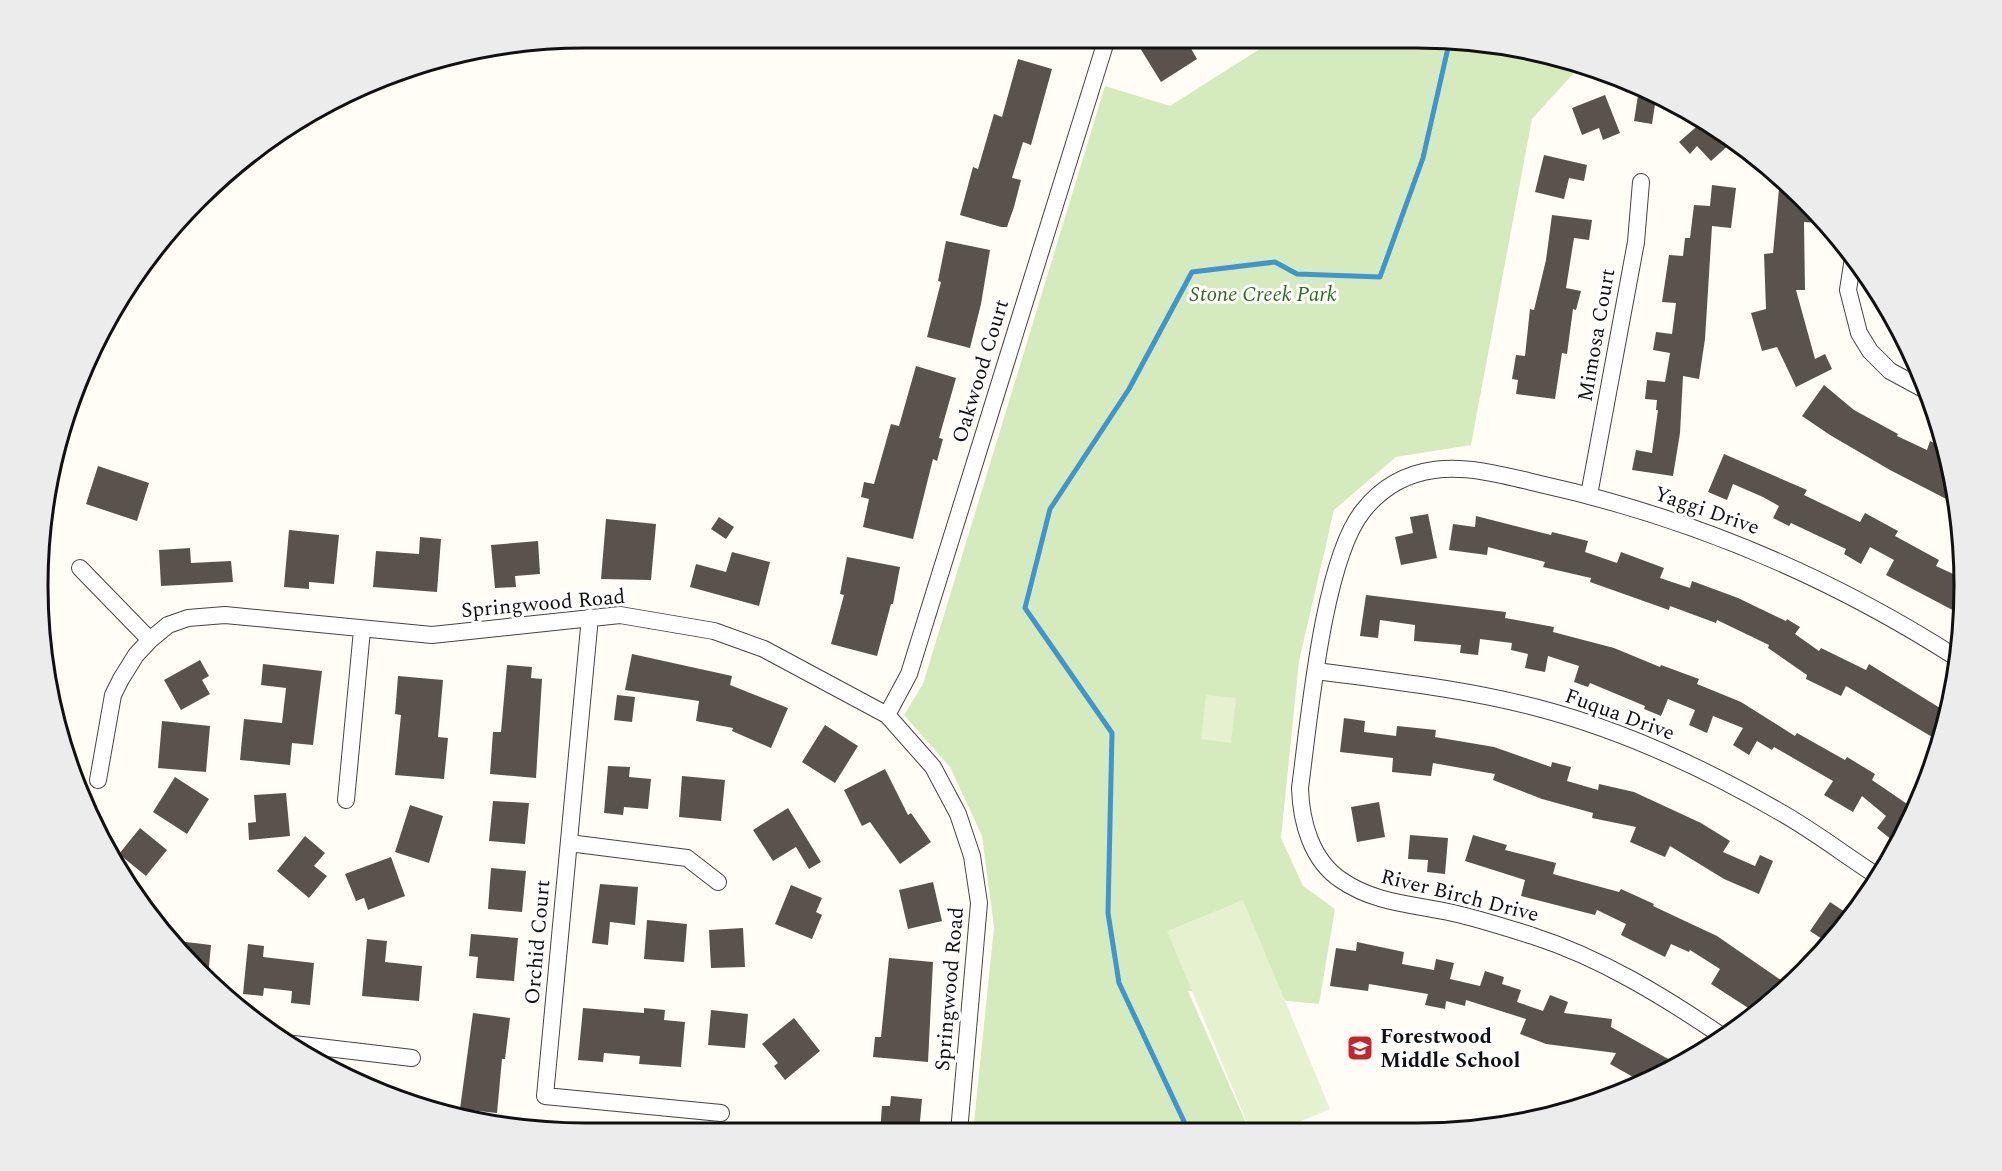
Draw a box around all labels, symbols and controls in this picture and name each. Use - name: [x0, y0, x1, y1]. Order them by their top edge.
- street label: Mimosa Court: [1570, 266, 1624, 404]
- park label: Stone Creek Park: [1190, 279, 1337, 311]
- street label: Oakwood Court: [944, 296, 1018, 447]
- street label: Yaggi Drive: [1650, 478, 1764, 544]
- street label: Springwood Road: [460, 581, 626, 627]
- street label: Fuqua Drive: [1560, 680, 1679, 750]
- street label: River Birch Drive: [1377, 861, 1542, 931]
- street label: Orchid Court: [517, 878, 559, 1006]
- street label: Springwood Road: [927, 906, 973, 1072]
- place label: Forestwood Middle School: [1380, 1021, 1520, 1077]
- school or university icon: Forestwood Middle School: [1345, 1033, 1375, 1063]

